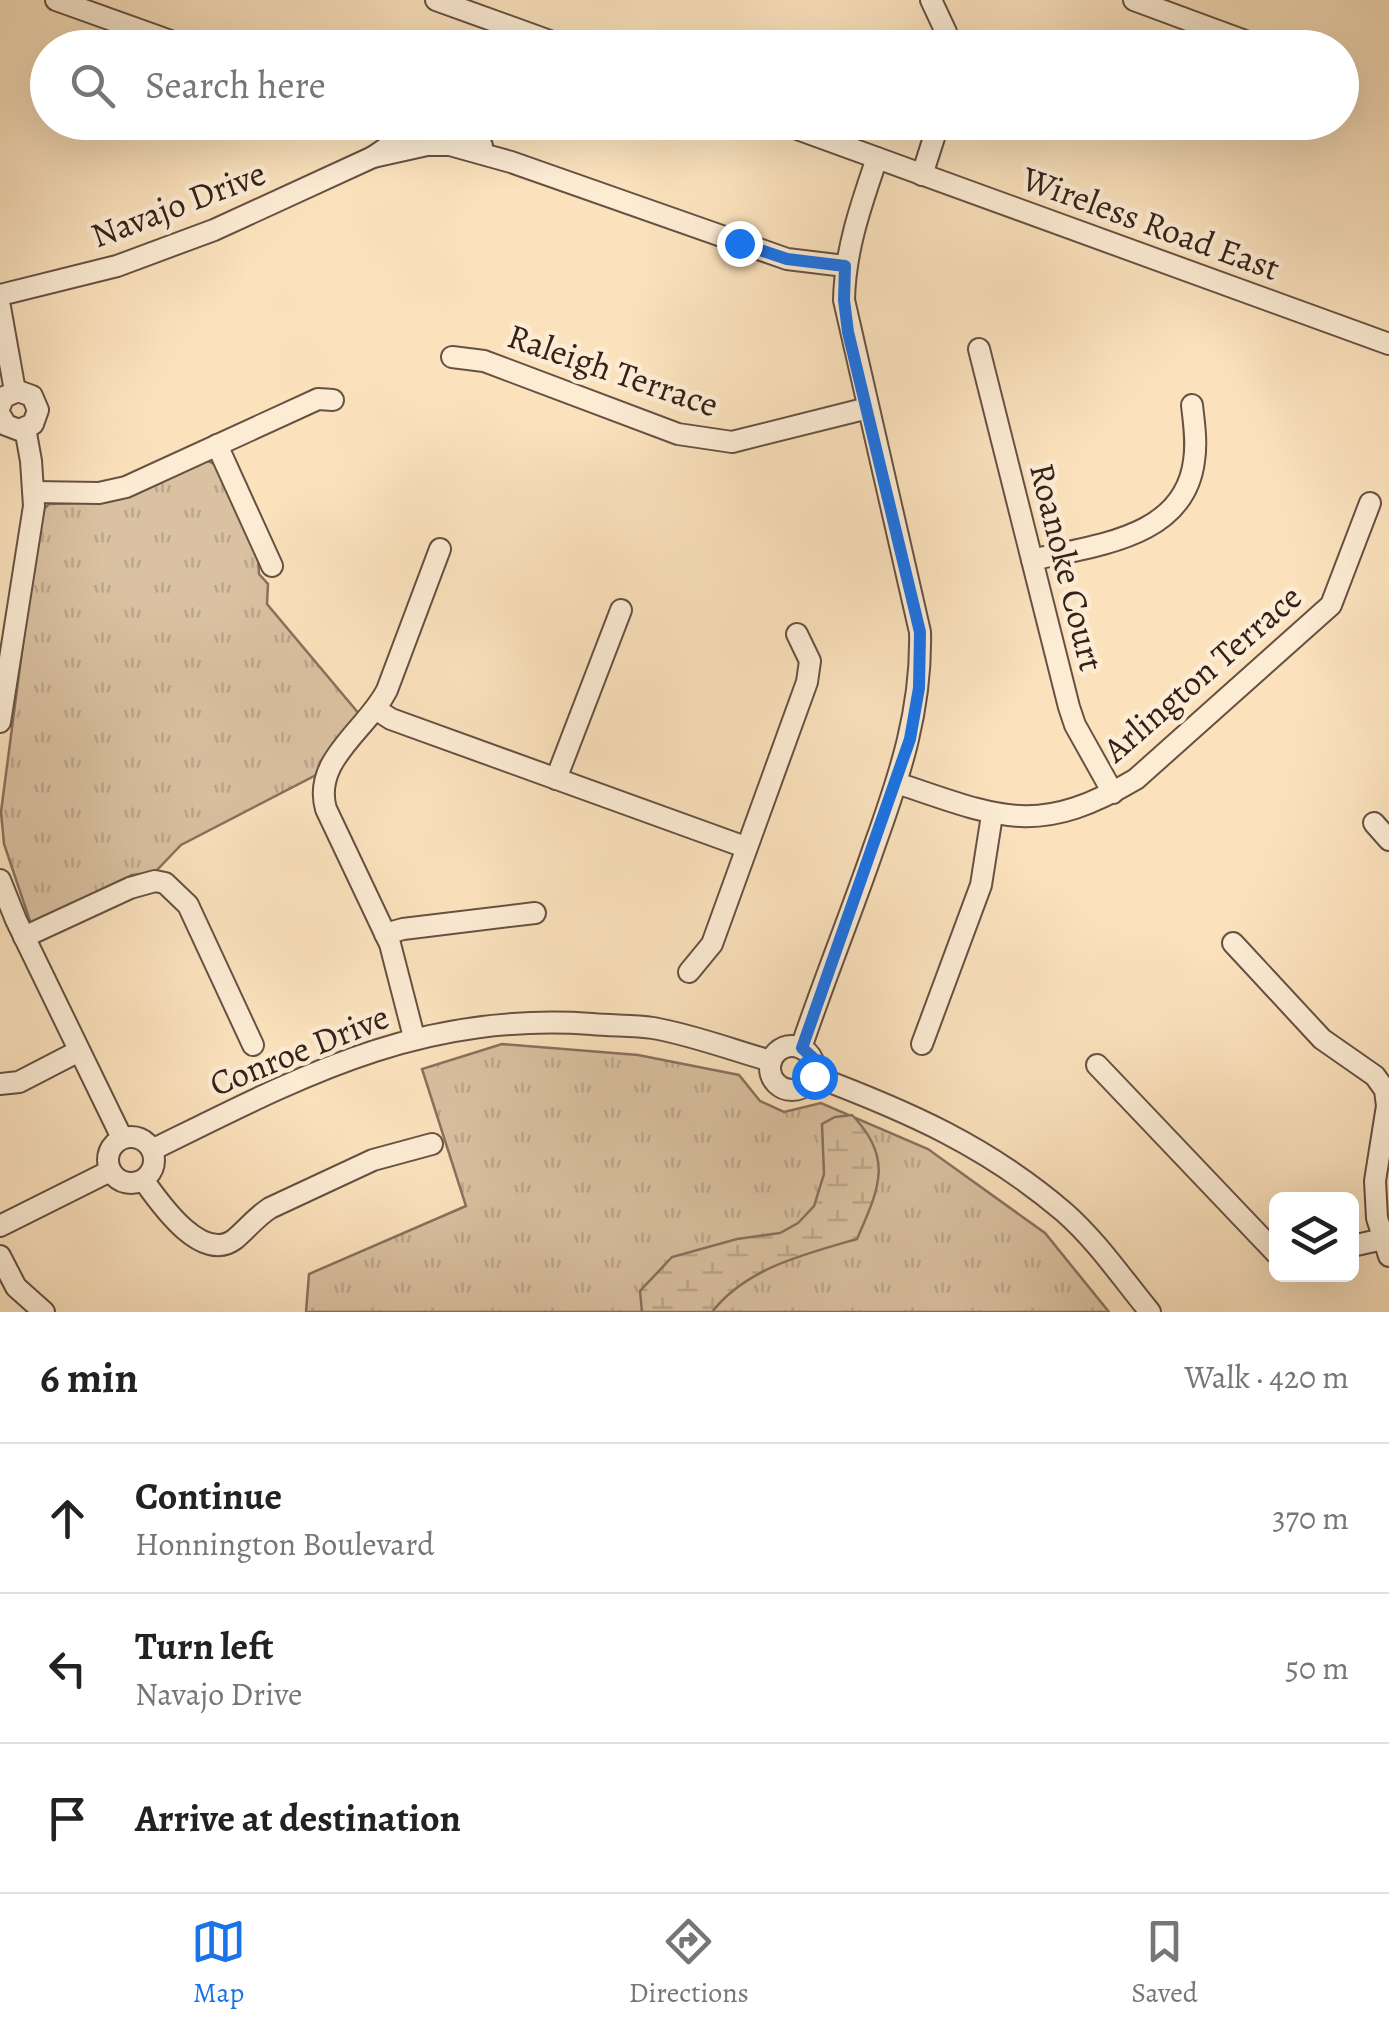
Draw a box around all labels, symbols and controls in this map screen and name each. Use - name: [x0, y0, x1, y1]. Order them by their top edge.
- search box: [30, 30, 1359, 140]
- icon: search: [65, 58, 120, 113]
- text: Search here: [145, 59, 326, 111]
- street label: Navajo Drive: [84, 149, 272, 259]
- street label: Wireless Road East: [1015, 154, 1286, 292]
- route end: [717, 221, 763, 267]
- street label: Raleigh Terrace: [501, 312, 725, 428]
- street label: Roanoke Court: [1018, 458, 1116, 676]
- street label: Arlington Terrace: [1092, 573, 1312, 773]
- street label: Conroe Drive: [202, 992, 396, 1108]
- route start: [792, 1054, 838, 1100]
- map controls: [1269, 1192, 1359, 1282]
- button: layers: [1269, 1192, 1359, 1282]
- text: 6 min: [40, 1349, 138, 1406]
- text: Walk · 420 m: [1184, 1355, 1349, 1399]
- text: Continue: [135, 1470, 282, 1522]
- icon: ahead: [40, 1491, 95, 1546]
- text: 370 m: [1272, 1496, 1349, 1540]
- text: Honnington Boulevard: [135, 1522, 434, 1566]
- text: Turn left: [135, 1620, 274, 1672]
- icon: left: [40, 1641, 95, 1696]
- text: 50 m: [1285, 1646, 1349, 1690]
- text: Navajo Drive: [135, 1672, 302, 1716]
- icon: arrive: [40, 1791, 95, 1846]
- text: Arrive at destination: [135, 1792, 461, 1844]
- tab: Map: [191, 1914, 246, 2012]
- tab: Directions: [629, 1914, 749, 2012]
- tab: Saved: [1131, 1914, 1198, 2012]

